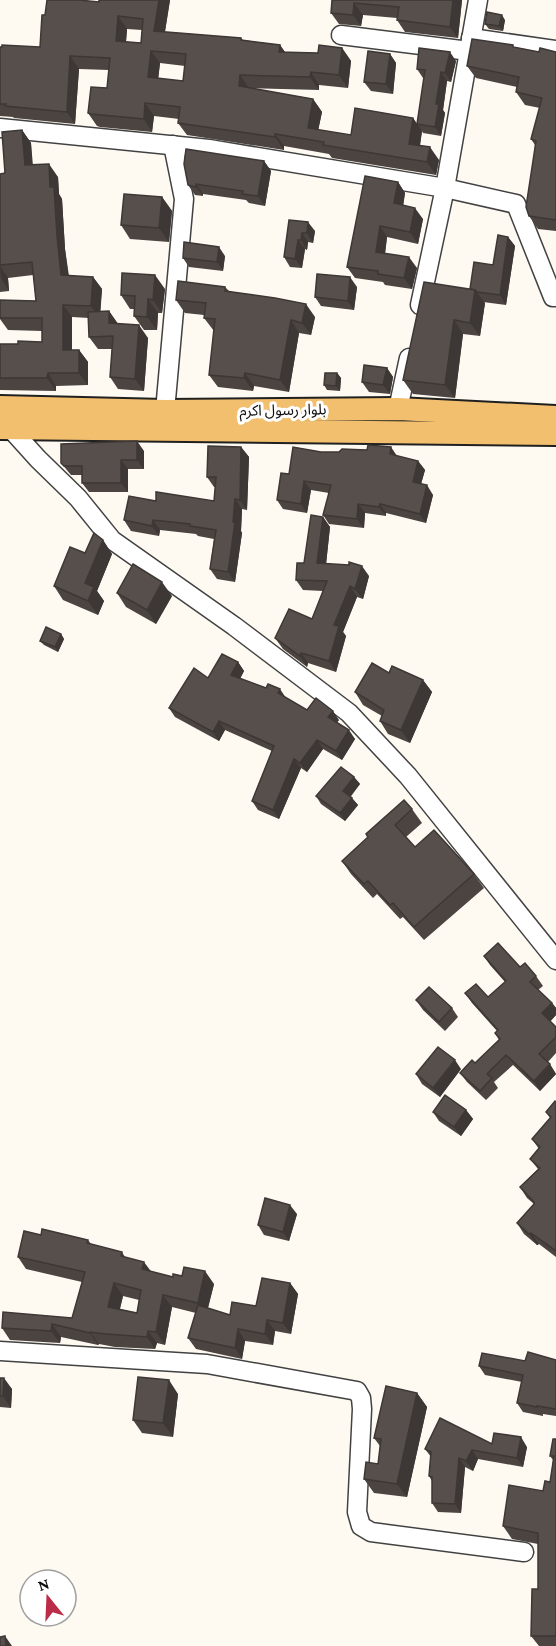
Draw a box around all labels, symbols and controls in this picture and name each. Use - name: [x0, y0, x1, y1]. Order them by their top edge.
- street label: بلوار رسول اکرم: [239, 401, 327, 422]
- north arrow: [18, 1568, 78, 1628]
- text: N: [36, 1574, 51, 1594]

